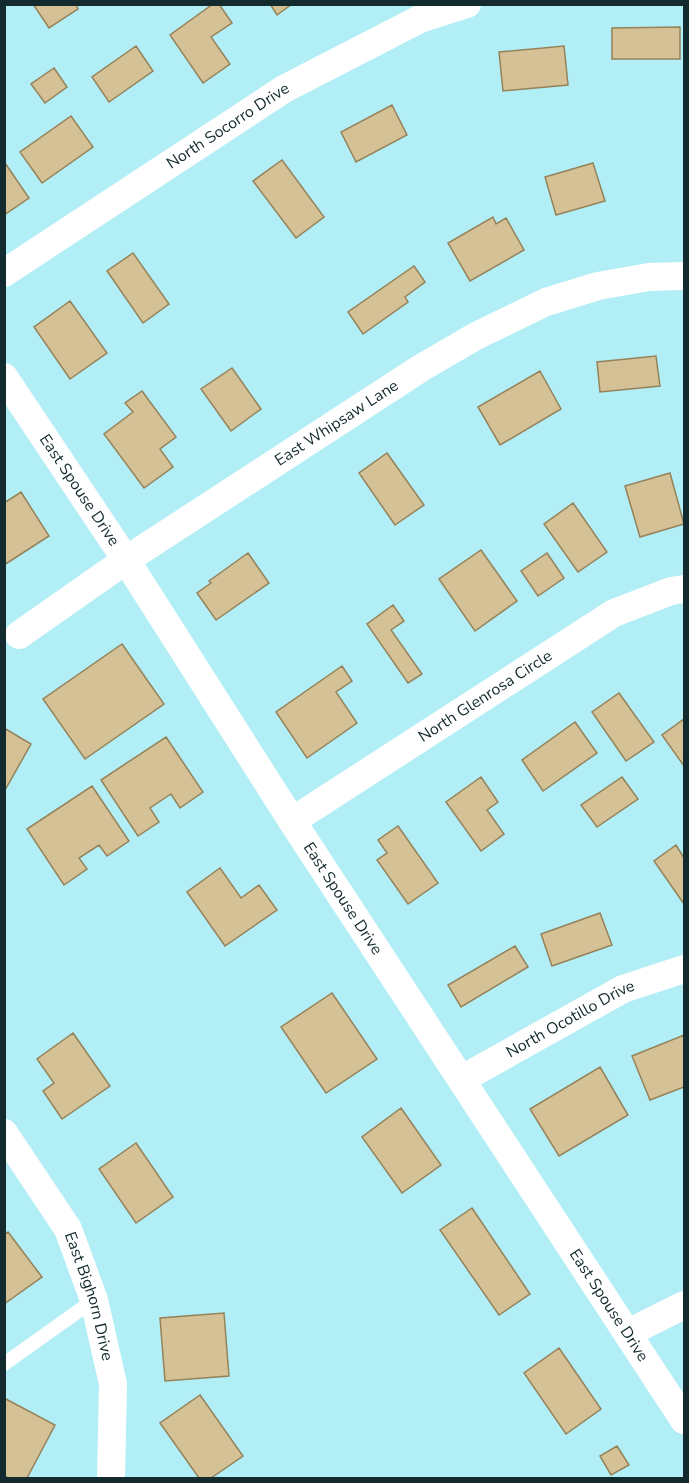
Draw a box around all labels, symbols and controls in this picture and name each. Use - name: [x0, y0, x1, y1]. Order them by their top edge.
- street label: North Socorro Drive: [162, 77, 293, 174]
- street label: East Whipsaw Lane: [271, 375, 403, 471]
- street label: East Spouse Drive: [34, 430, 125, 551]
- street label: North Glenrosa Circle: [414, 645, 556, 748]
- street label: East Spouse Drive: [298, 838, 388, 959]
- street label: North Ocotillo Drive: [502, 975, 637, 1063]
- street label: East Bighorn Drive: [59, 1229, 118, 1363]
- street label: East Spouse Drive: [564, 1245, 654, 1366]

